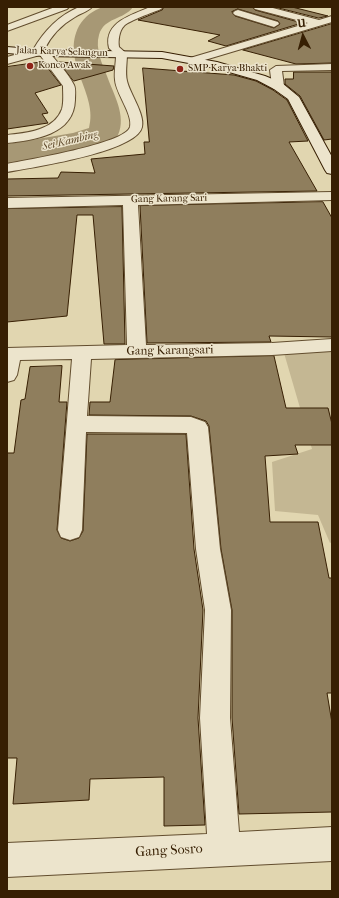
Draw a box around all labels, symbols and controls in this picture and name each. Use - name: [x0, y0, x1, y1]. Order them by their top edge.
- north arrow: [283, 16, 323, 56]
- text: U: [297, 17, 307, 30]
- street label: Jalan Karya Selangun: [16, 44, 108, 60]
- place label: Konco Awak: [38, 60, 91, 72]
- marker: Konco Awak: [25, 61, 35, 71]
- place label: SMP Karya Bhakti: [188, 63, 267, 75]
- marker: SMP Karya Bhakti: [175, 64, 185, 74]
- water label: Sei Kambing: [41, 128, 99, 154]
- street label: Gang Karang Sari: [131, 192, 207, 206]
- street label: Gang Karangsari: [126, 343, 214, 359]
- street label: Gang Sosro: [135, 841, 203, 861]

